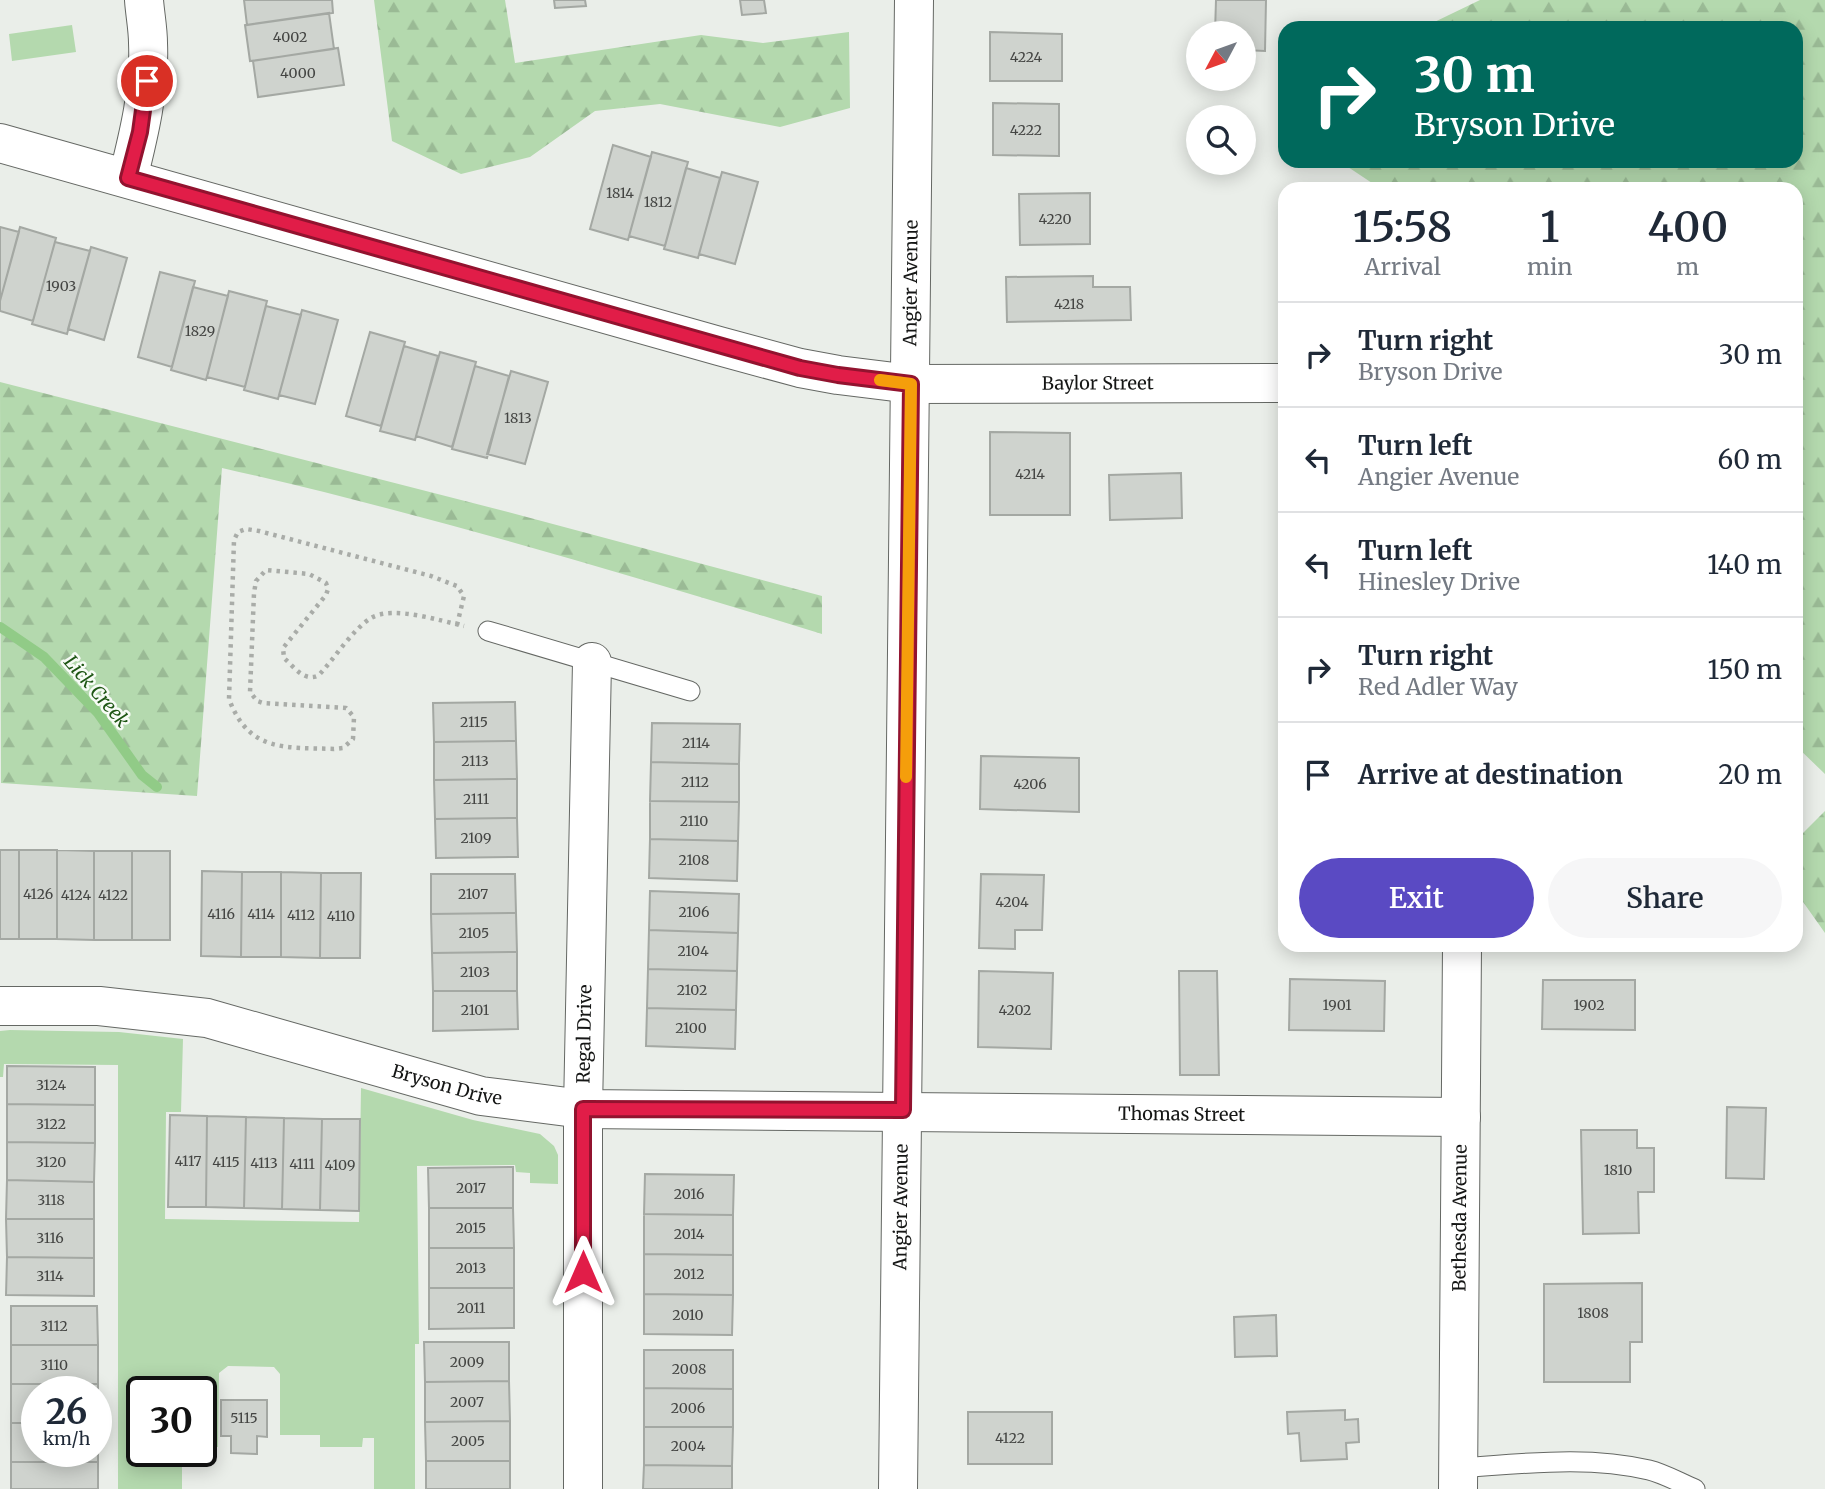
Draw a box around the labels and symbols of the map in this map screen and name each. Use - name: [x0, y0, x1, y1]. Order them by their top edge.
- north arrow: [1186, 21, 1256, 91]
- house number: 4002: [273, 28, 307, 46]
- house number: 4224: [1010, 48, 1043, 66]
- pin: [117, 51, 177, 111]
- house number: 4000: [280, 64, 316, 82]
- house number: 4222: [1010, 121, 1042, 139]
- house number: 1814: [606, 184, 634, 202]
- house number: 1812: [644, 193, 672, 211]
- house number: 4220: [1038, 210, 1072, 228]
- street label: Angier Avenue: [898, 220, 923, 347]
- house number: 1903: [46, 277, 76, 295]
- house number: 4218: [1054, 295, 1084, 313]
- house number: 1829: [185, 322, 215, 340]
- street label: Baylor Street: [1042, 371, 1154, 395]
- house number: 1813: [504, 409, 532, 427]
- house number: 4214: [1015, 465, 1045, 483]
- water label: Lick Creek: [59, 650, 135, 732]
- house number: 2115: [460, 713, 488, 731]
- house number: 2114: [682, 734, 710, 752]
- house number: 2113: [461, 752, 489, 770]
- house number: 2112: [681, 773, 709, 791]
- house number: 4206: [1013, 775, 1047, 793]
- house number: 2111: [463, 790, 489, 808]
- house number: 2110: [680, 812, 708, 830]
- house number: 2109: [460, 829, 492, 847]
- house number: 2108: [679, 851, 709, 869]
- house number: 4126: [23, 885, 53, 903]
- house number: 2107: [458, 885, 488, 903]
- house number: 4124: [61, 886, 92, 904]
- house number: 4122: [98, 886, 128, 904]
- house number: 4204: [995, 893, 1029, 911]
- house number: 2106: [678, 903, 710, 921]
- house number: 4116: [207, 905, 235, 923]
- house number: 4114: [247, 905, 275, 923]
- house number: 4112: [287, 906, 315, 924]
- house number: 4110: [327, 907, 355, 925]
- house number: 2105: [459, 924, 489, 942]
- house number: 2104: [677, 942, 709, 960]
- house number: 2103: [460, 963, 490, 981]
- house number: 2102: [677, 981, 707, 999]
- street label: Regal Drive: [572, 984, 597, 1084]
- house number: 1901: [1323, 996, 1351, 1014]
- house number: 1902: [1573, 996, 1605, 1014]
- house number: 2101: [461, 1001, 489, 1019]
- house number: 4202: [999, 1001, 1031, 1019]
- house number: 2100: [675, 1019, 707, 1037]
- street label: Bryson Drive: [389, 1059, 503, 1110]
- house number: 3124: [36, 1076, 66, 1094]
- street label: Thomas Street: [1118, 1102, 1245, 1126]
- house number: 3122: [36, 1115, 66, 1133]
- street label: Angier Avenue: [888, 1144, 913, 1271]
- street label: Bethesda Avenue: [1447, 1144, 1472, 1292]
- house number: 4117: [174, 1152, 202, 1170]
- house number: 3120: [36, 1153, 66, 1171]
- house number: 4115: [212, 1153, 240, 1171]
- house number: 4113: [250, 1154, 278, 1172]
- house number: 4111: [289, 1155, 315, 1173]
- house number: 4109: [325, 1156, 355, 1174]
- house number: 1810: [1604, 1161, 1632, 1179]
- house number: 2017: [456, 1179, 486, 1197]
- house number: 2016: [674, 1185, 704, 1203]
- house number: 3118: [37, 1191, 65, 1209]
- house number: 2015: [456, 1219, 486, 1237]
- house number: 2014: [674, 1225, 705, 1243]
- house number: 3116: [36, 1229, 64, 1247]
- position arrow: [546, 1235, 620, 1309]
- house number: 2013: [456, 1259, 486, 1277]
- house number: 2012: [674, 1265, 704, 1283]
- house number: 3114: [36, 1267, 64, 1285]
- house number: 2011: [457, 1299, 485, 1317]
- house number: 1808: [1577, 1304, 1609, 1322]
- house number: 2010: [672, 1306, 704, 1324]
- house number: 3112: [40, 1317, 68, 1335]
- house number: 2009: [450, 1353, 484, 1371]
- house number: 3110: [40, 1356, 68, 1374]
- house number: 2008: [672, 1360, 706, 1378]
- speed limit sign: 30: [126, 1376, 217, 1467]
- house number: 2007: [450, 1393, 484, 1411]
- house number: 2006: [671, 1399, 705, 1417]
- house number: 5115: [230, 1409, 258, 1427]
- house number: 4122: [995, 1429, 1025, 1447]
- house number: 2005: [451, 1432, 485, 1450]
- house number: 2004: [671, 1437, 706, 1455]

